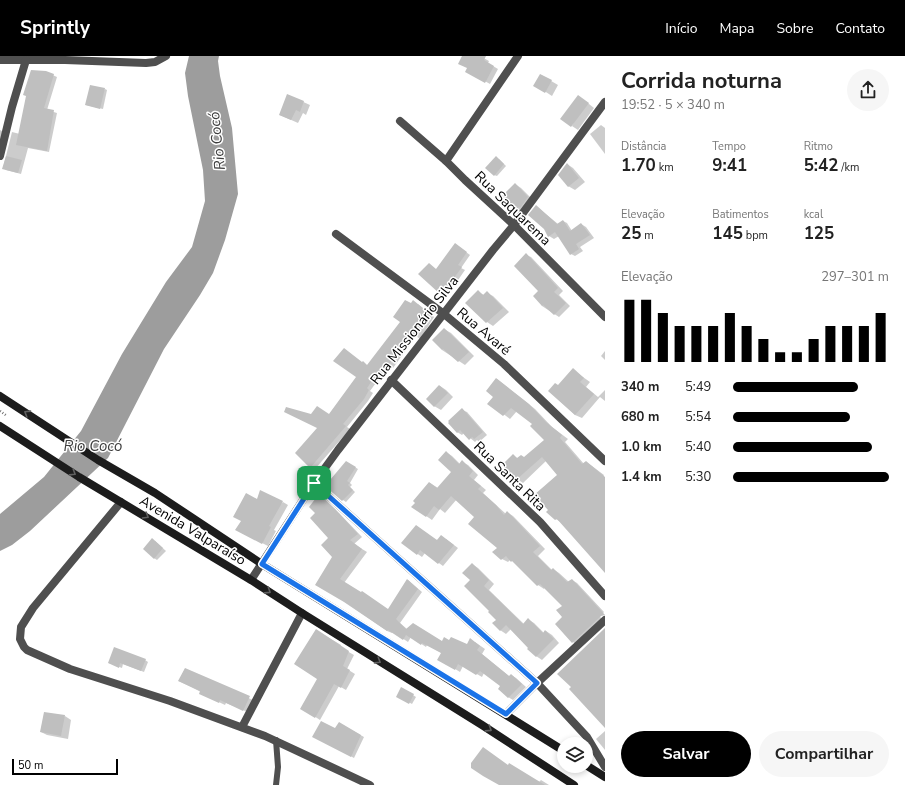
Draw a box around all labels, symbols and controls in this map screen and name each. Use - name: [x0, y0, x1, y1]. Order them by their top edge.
- text: Sprintly: [20, 15, 90, 41]
- text: Início: [665, 19, 697, 38]
- text: Mapa: [719, 19, 754, 38]
- text: Sobre: [776, 19, 813, 38]
- text: Contato: [835, 19, 885, 38]
- text: Corrida noturna: [621, 66, 782, 96]
- button: share: [847, 69, 889, 111]
- text: 19:52 · 5 × 340 m: [621, 96, 725, 114]
- water label: Rio Cocó: [204, 111, 230, 171]
- text: Distância: [621, 139, 666, 154]
- text: Tempo: [712, 139, 746, 154]
- text: Ritmo: [804, 139, 833, 154]
- text: 1.70: [621, 154, 656, 177]
- text: 9:41: [712, 154, 747, 177]
- text: 5:42: [804, 154, 838, 177]
- text: km: [656, 160, 674, 175]
- text: /km: [838, 160, 859, 175]
- street label: Rua Saquarema: [470, 167, 555, 250]
- text: Elevação: [621, 207, 665, 222]
- text: Batimentos: [712, 207, 769, 222]
- text: kcal: [804, 207, 823, 222]
- text: 25: [621, 222, 641, 245]
- text: 145: [712, 222, 743, 245]
- text: 125: [804, 222, 834, 245]
- text: m: [641, 228, 654, 243]
- text: bpm: [743, 228, 768, 243]
- text: Elevação: [621, 268, 673, 286]
- text: 297–301 m: [821, 268, 889, 286]
- street label: Rua Missionário Silva: [366, 272, 463, 389]
- street label: Rua Avaré: [453, 303, 515, 360]
- text: 340 m: [621, 378, 659, 396]
- text: 5:49: [685, 378, 711, 396]
- text: 680 m: [621, 408, 659, 426]
- text: 5:54: [685, 408, 711, 426]
- one-way arrow: [24, 411, 31, 418]
- water label: Rio Cocó: [64, 436, 122, 456]
- street label: Rua Santa Rita: [470, 437, 550, 516]
- text: 1.0 km: [621, 438, 662, 456]
- text: 5:40: [685, 438, 711, 456]
- pin: [297, 466, 331, 500]
- text: 1.4 km: [621, 468, 662, 486]
- text: 5:30: [685, 468, 711, 486]
- one-way arrow: [69, 469, 76, 476]
- icon: arrive: [303, 472, 325, 494]
- street label: Avenida Valparaíso: [136, 491, 250, 570]
- one-way arrow: [142, 512, 149, 519]
- one-way arrow: [264, 587, 271, 594]
- one-way arrow: [374, 656, 381, 663]
- one-way arrow: [485, 725, 492, 732]
- button: Salvar: [621, 731, 751, 777]
- button: Compartilhar: [759, 731, 889, 777]
- map controls: [557, 737, 593, 773]
- button: layers: [557, 737, 593, 773]
- scale bar: [12, 757, 118, 776]
- text: 50 m: [18, 758, 43, 773]

